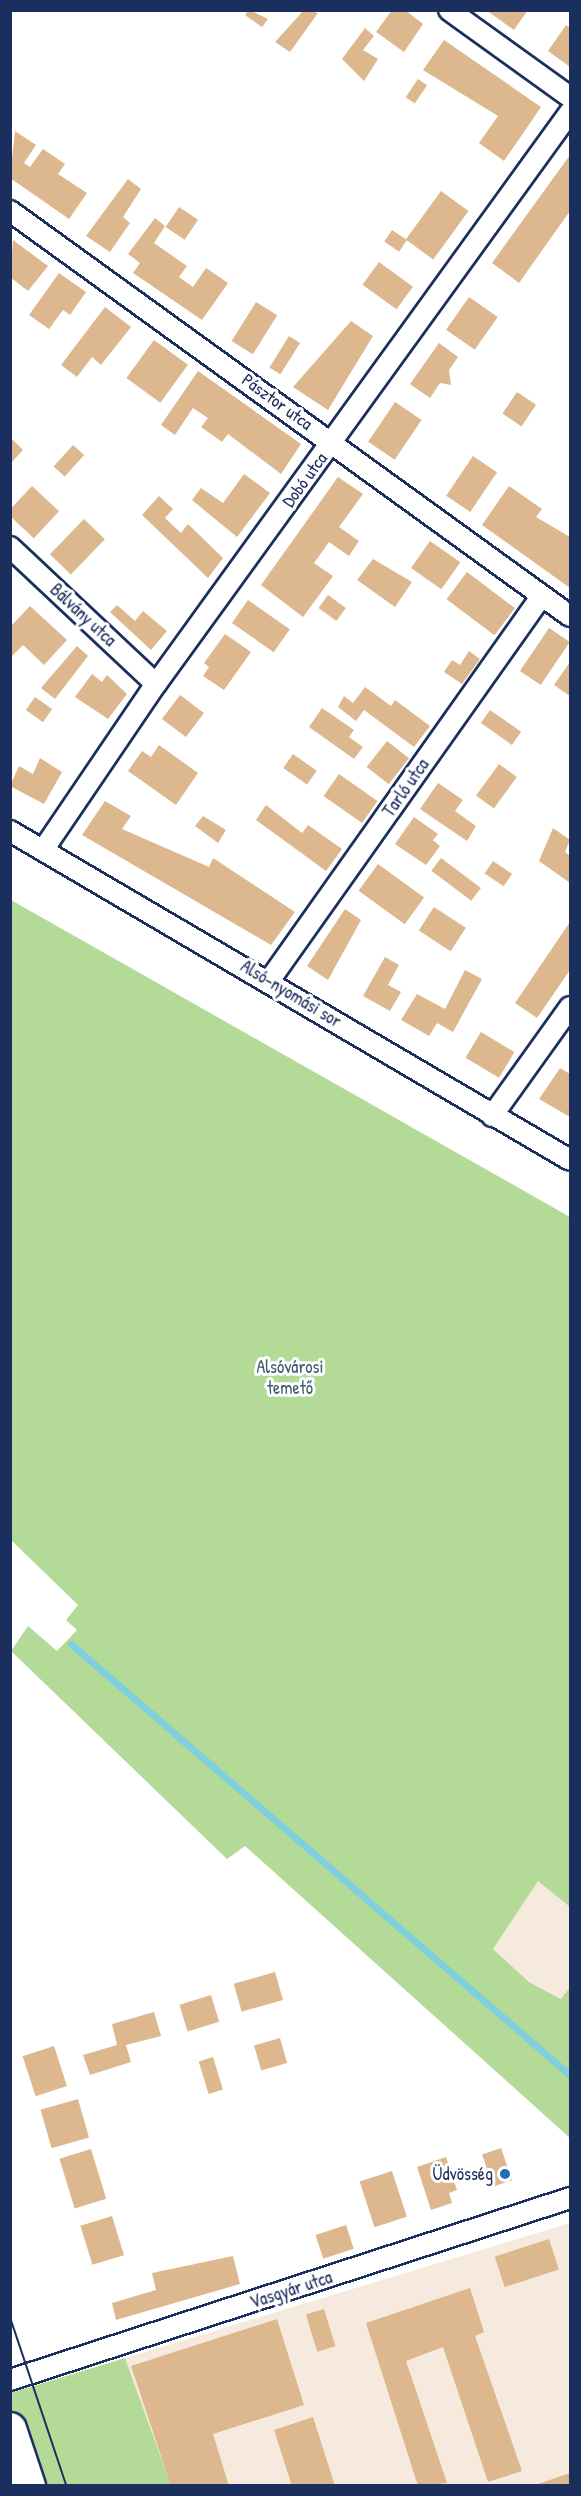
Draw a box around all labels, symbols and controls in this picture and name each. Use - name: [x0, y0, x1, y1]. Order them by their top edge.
- street label: Pásztor utca: [237, 369, 317, 435]
- street label: Dobó utca: [278, 449, 332, 511]
- street label: Bálvány utca: [45, 579, 121, 651]
- street label: Tarló utca: [378, 755, 434, 821]
- street label: Alsó-nyomási sor: [237, 956, 345, 1032]
- park label: Alsóvárosi temető: [256, 1357, 324, 1400]
- place label: Üdvösség: [433, 2163, 493, 2185]
- marker: Üdvösség: [498, 2167, 512, 2181]
- street label: Vasgyár utca: [247, 2267, 335, 2313]

